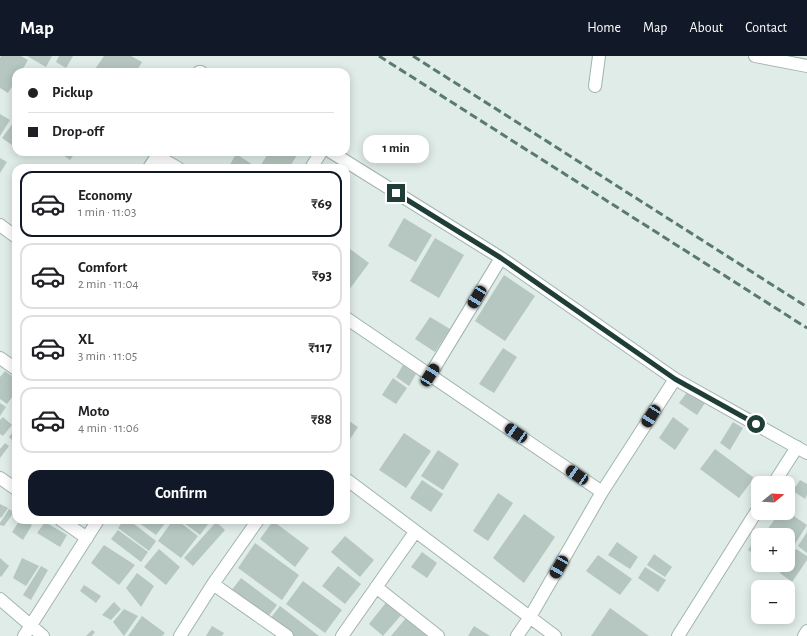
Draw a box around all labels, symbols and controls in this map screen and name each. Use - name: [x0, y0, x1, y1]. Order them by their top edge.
- text: Map: [20, 19, 54, 38]
- text: Home: [587, 21, 621, 35]
- text: Map: [643, 21, 667, 35]
- text: About: [689, 21, 723, 35]
- text: Contact: [745, 21, 787, 35]
- text: Pickup: [52, 85, 93, 100]
- text: Drop-off: [52, 124, 104, 139]
- callout: 1 min: [363, 135, 429, 163]
- text: 1 min: [382, 142, 410, 155]
- route end: [387, 184, 405, 202]
- icon: car: [30, 186, 66, 222]
- text: Economy: [78, 188, 132, 203]
- text: ₹69: [311, 196, 332, 211]
- text: 1 min · 11:03: [78, 206, 136, 219]
- icon: car: [30, 258, 66, 294]
- text: Comfort: [78, 260, 127, 275]
- text: ₹93: [312, 268, 332, 283]
- text: 2 min · 11:04: [78, 278, 139, 291]
- car: [466, 284, 488, 310]
- icon: car: [30, 330, 66, 366]
- text: XL: [78, 332, 94, 347]
- text: ₹117: [308, 340, 332, 355]
- text: 3 min · 11:05: [78, 350, 137, 363]
- car: [419, 362, 441, 388]
- icon: car: [30, 402, 66, 438]
- car: [639, 403, 663, 429]
- text: Moto: [78, 404, 110, 419]
- text: ₹88: [311, 412, 332, 427]
- route start: [747, 415, 765, 433]
- car: [503, 421, 529, 445]
- text: 4 min · 11:06: [78, 422, 139, 435]
- car: [564, 463, 590, 487]
- button: Confirm: [28, 470, 334, 516]
- north arrow: [751, 476, 795, 520]
- map controls: [751, 476, 795, 624]
- button: +: [751, 528, 795, 572]
- car: [548, 554, 570, 580]
- button: −: [751, 580, 795, 624]

